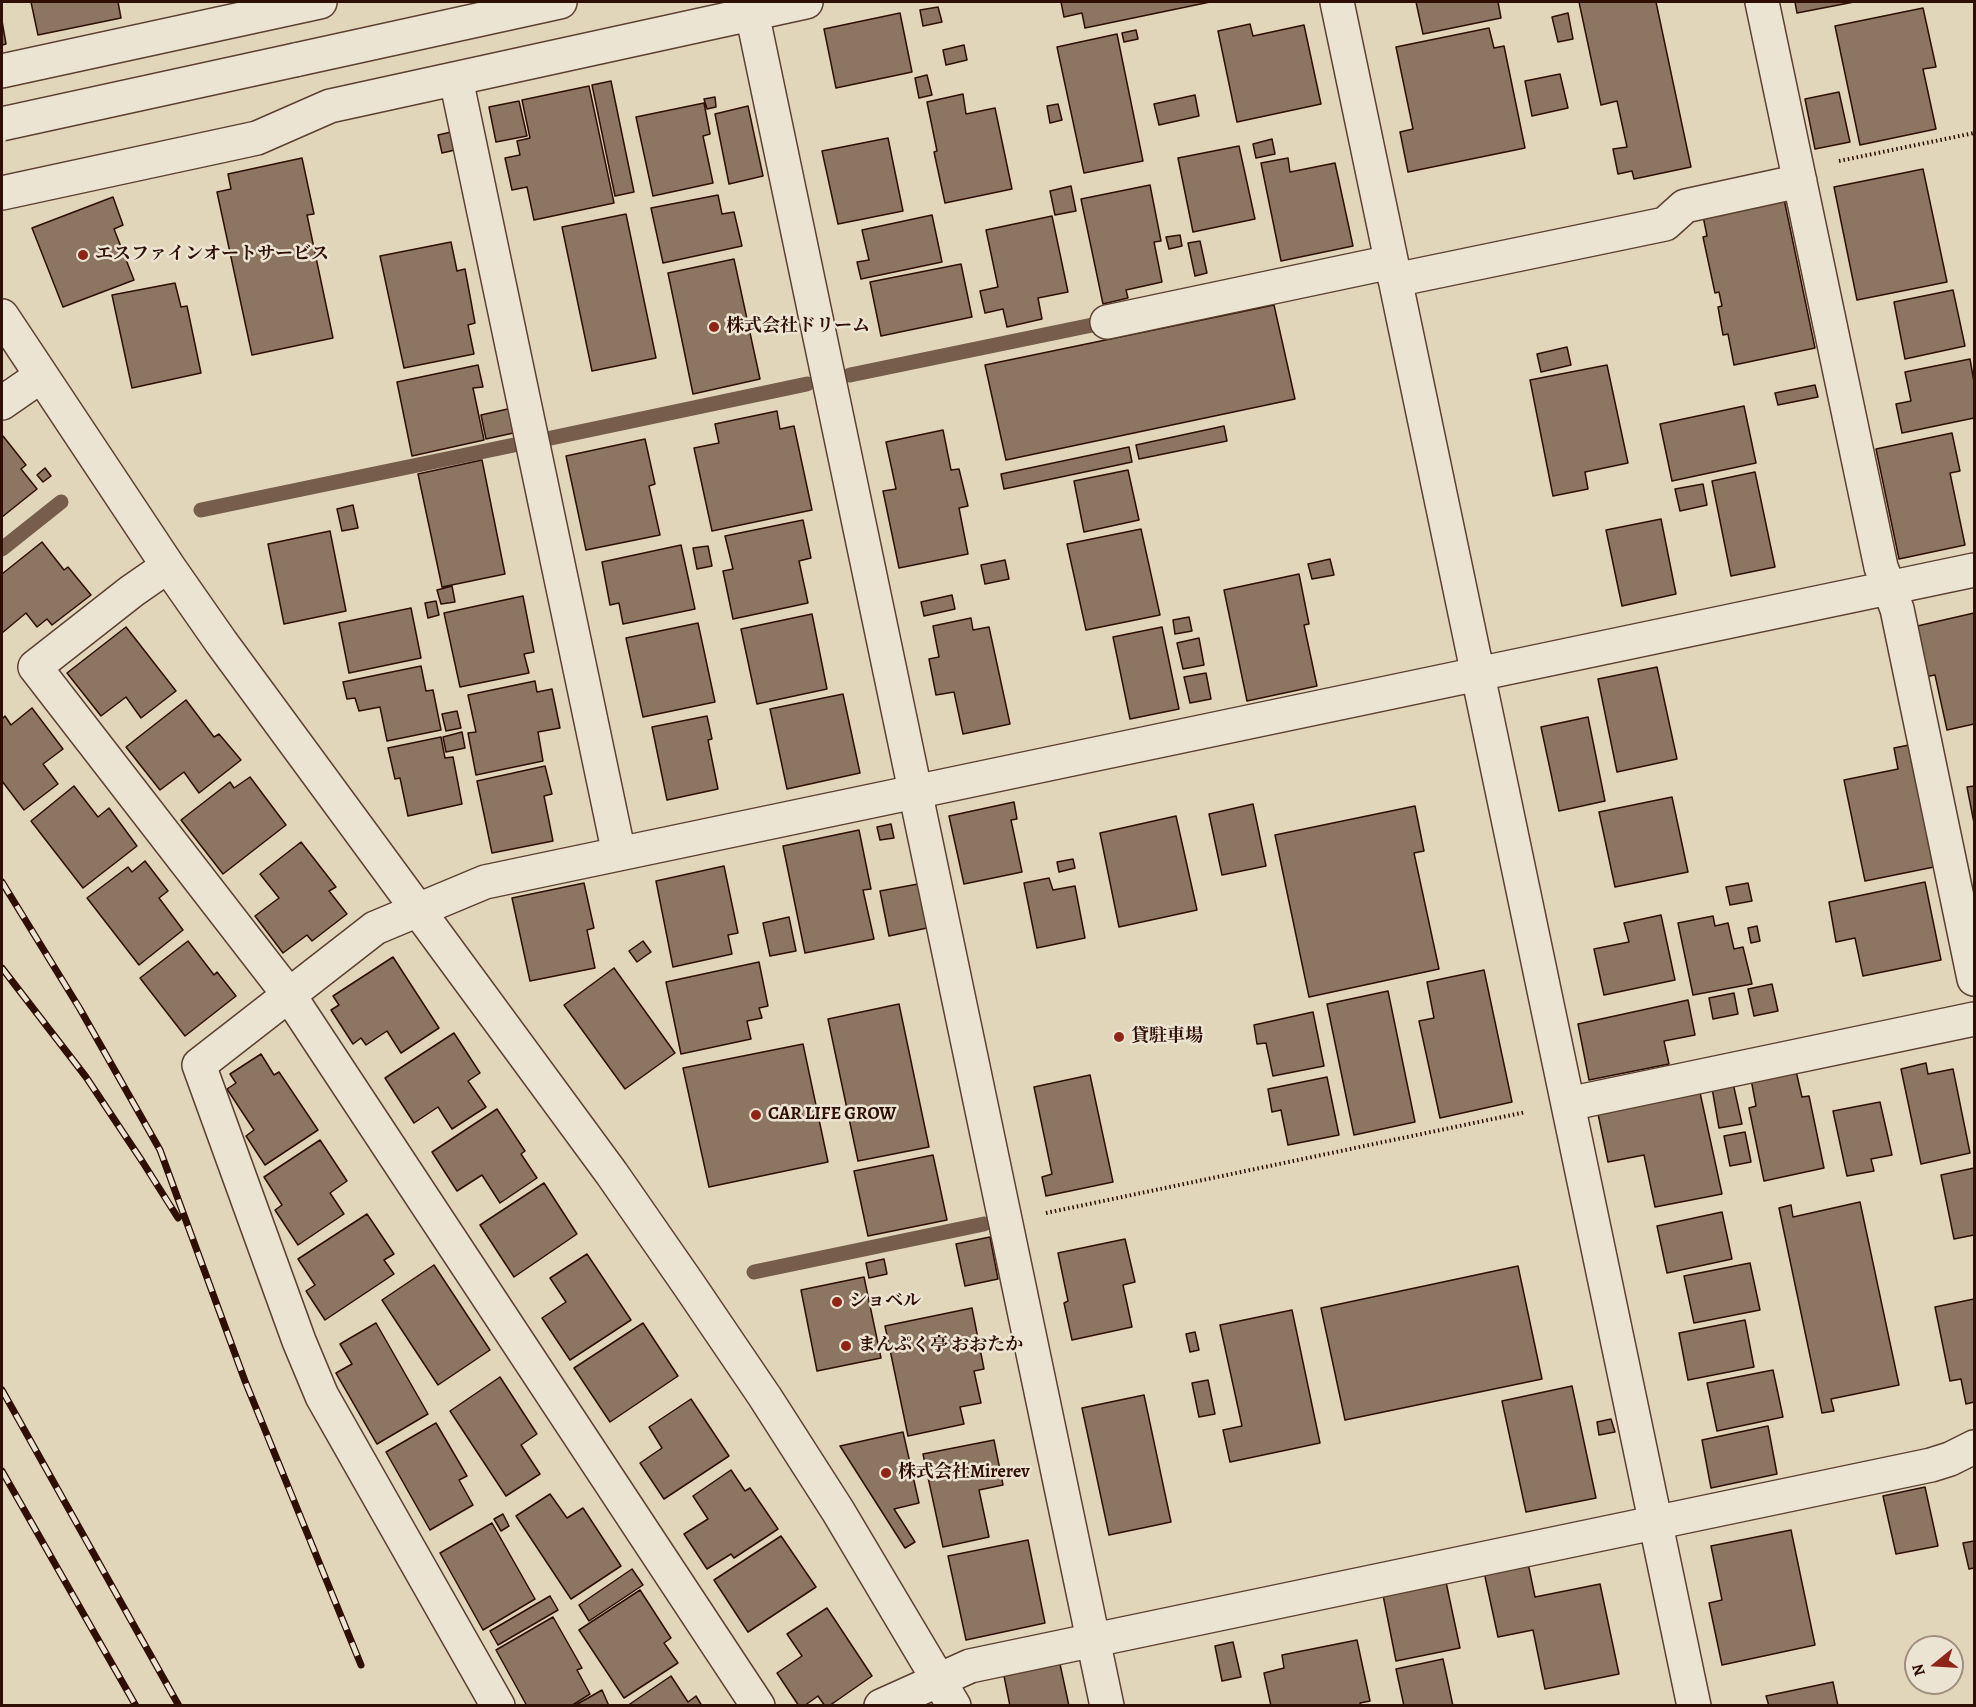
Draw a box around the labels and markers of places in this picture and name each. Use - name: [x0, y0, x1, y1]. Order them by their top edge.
- place label: エスファインオートサービス: [95, 244, 329, 266]
- marker: エスファインオートサービス: [76, 248, 90, 262]
- place label: 株式会社ドリーム: [726, 316, 870, 338]
- marker: 株式会社ドリーム: [707, 320, 721, 334]
- place label: 貸駐車場: [1131, 1026, 1203, 1048]
- marker: 貸駐車場: [1112, 1030, 1126, 1044]
- place label: CAR LIFE GROW: [768, 1104, 896, 1126]
- marker: CAR LIFE GROW: [749, 1108, 763, 1122]
- place label: ショベル: [849, 1291, 921, 1313]
- marker: ショベル: [830, 1295, 844, 1309]
- place label: まんぷく亭 おおたか: [858, 1335, 1023, 1357]
- marker: まんぷく亭 おおたか: [839, 1339, 853, 1353]
- place label: 株式会社Mirerev: [898, 1462, 1030, 1484]
- marker: 株式会社Mirerev: [879, 1466, 893, 1480]

